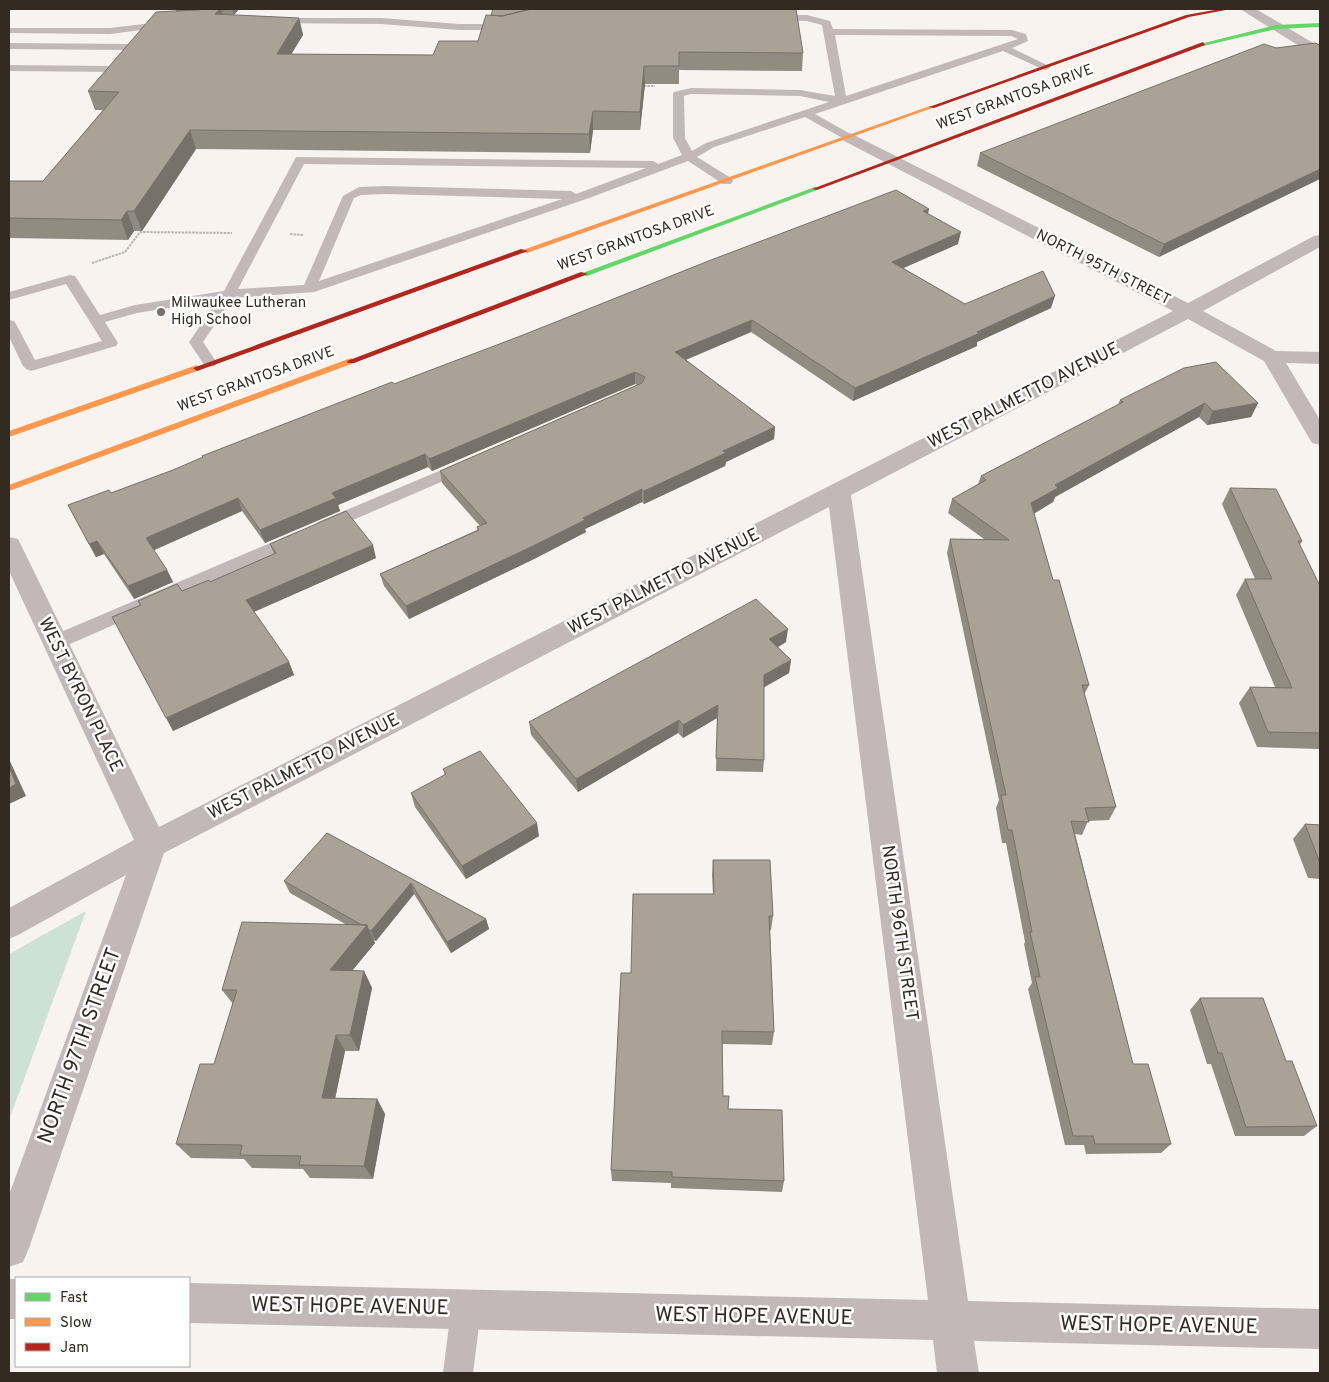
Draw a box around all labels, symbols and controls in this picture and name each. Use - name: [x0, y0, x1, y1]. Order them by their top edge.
- street label: WEST GRANTOSA DRIVE: [934, 61, 1096, 135]
- street label: WEST GRANTOSA DRIVE: [555, 202, 717, 276]
- street label: NORTH 95TH STREET: [1033, 226, 1173, 310]
- place label: Milwaukee Lutheran High School: [171, 294, 306, 330]
- marker: Milwaukee Lutheran High School: [155, 306, 167, 318]
- street label: WEST PALMETTO AVENUE: [924, 338, 1124, 454]
- street label: WEST GRANTOSA DRIVE: [175, 343, 337, 417]
- street label: WEST PALMETTO AVENUE: [564, 524, 764, 640]
- street label: WEST BYRON PLACE: [33, 614, 127, 776]
- street label: WEST PALMETTO AVENUE: [204, 709, 404, 825]
- street label: NORTH 96TH STREET: [875, 844, 923, 1022]
- street label: NORTH 97TH STREET: [32, 944, 128, 1148]
- legend: [15, 1277, 190, 1367]
- text: Fast: [60, 1289, 88, 1308]
- street label: WEST HOPE AVENUE: [251, 1292, 449, 1322]
- street label: WEST HOPE AVENUE: [655, 1302, 853, 1332]
- street label: WEST HOPE AVENUE: [1060, 1311, 1258, 1341]
- text: Slow: [60, 1314, 92, 1333]
- text: Jam: [60, 1339, 89, 1358]

